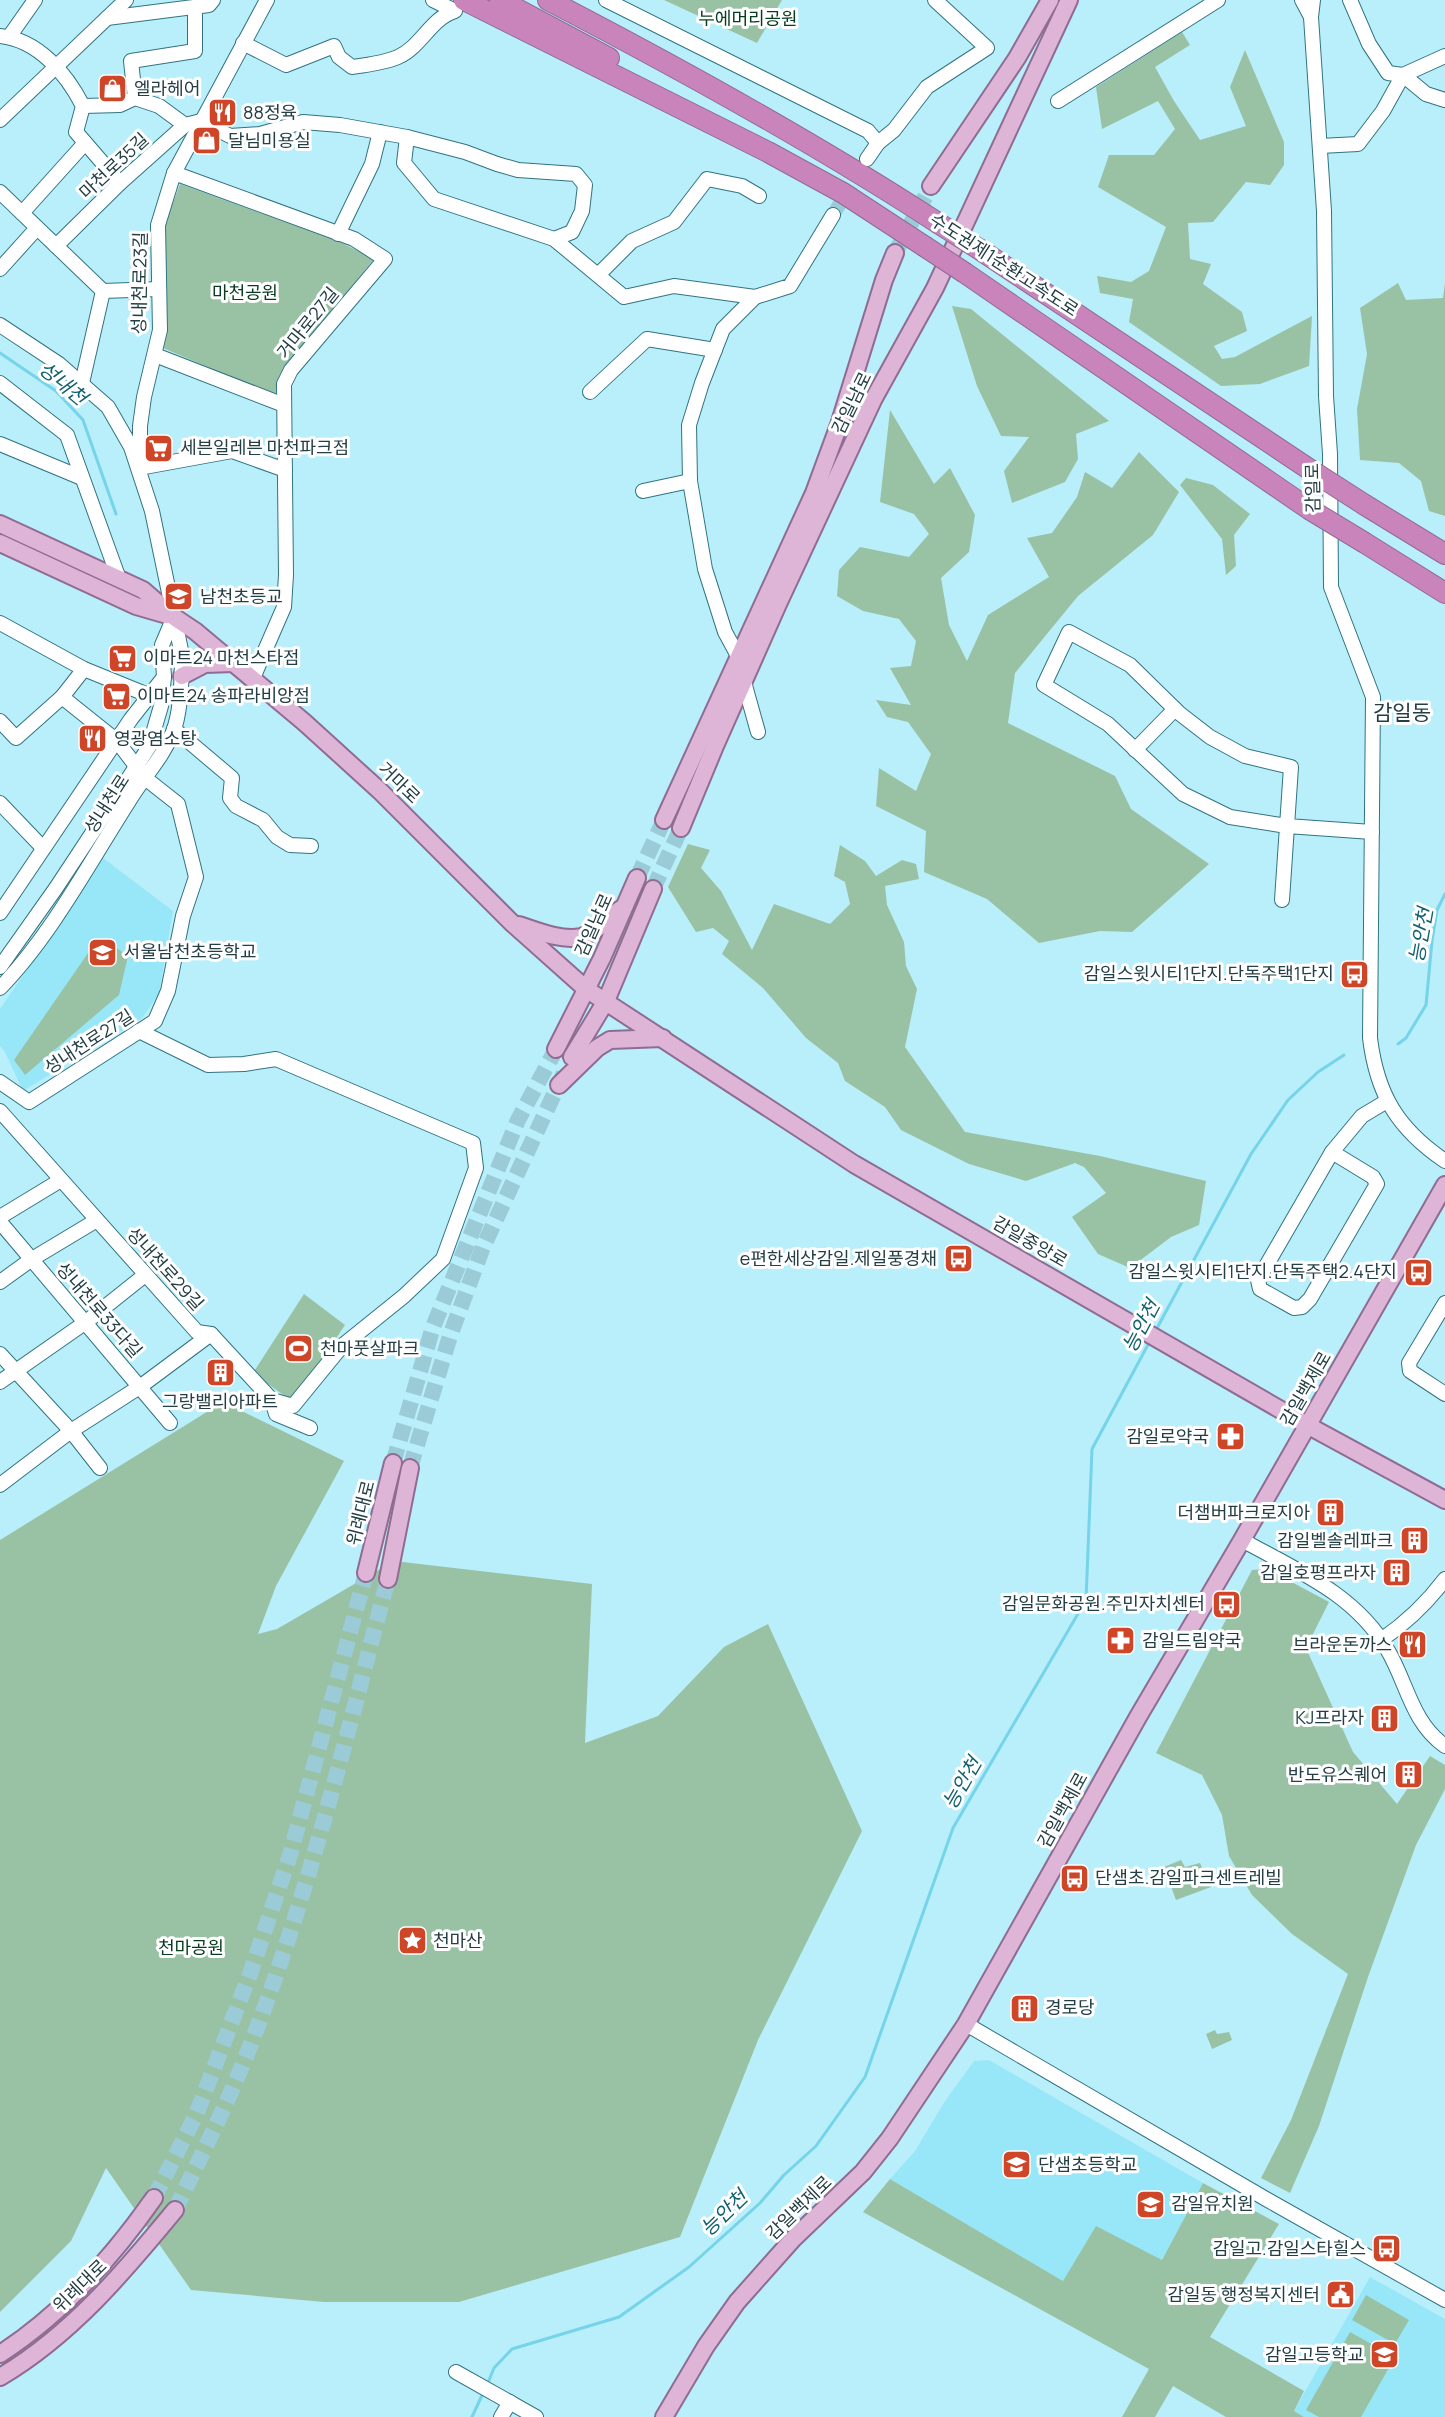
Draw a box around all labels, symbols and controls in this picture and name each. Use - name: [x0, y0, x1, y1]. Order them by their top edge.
- park label: 누에머리공원: [698, 6, 798, 30]
- shop icon: 엘라헤어: [97, 73, 129, 105]
- place label: 엘라헤어: [134, 76, 200, 100]
- restaurant icon: 88정육: [206, 97, 238, 129]
- place label: 88정육: [243, 100, 297, 124]
- shop icon: 달님미용실: [191, 125, 223, 157]
- street label: 마천로35길: [73, 127, 153, 204]
- place label: 달님미용실: [228, 128, 311, 152]
- street label: 수도권제1순환고속도로: [926, 207, 1083, 321]
- street label: 성내천로23길: [126, 231, 152, 335]
- park label: 마천공원: [212, 280, 278, 304]
- street label: 거마로27길: [271, 282, 343, 363]
- water label: 성내천: [33, 355, 95, 412]
- street label: 감일남로: [826, 368, 876, 438]
- supermarket icon: 세븐일레븐 마천파크점: [143, 432, 175, 464]
- place label: 세븐일레븐 마천파크점: [180, 435, 349, 459]
- street label: 감일로: [1300, 463, 1324, 513]
- school or university icon: 남천초등교: [163, 581, 195, 613]
- place label: 남천초등교: [200, 584, 283, 608]
- supermarket icon: 이마트24 마천스타점: [106, 642, 138, 674]
- place label: 이마트24 마천스타점: [143, 645, 300, 669]
- supermarket icon: 이마트24 송파라비앙점: [100, 680, 132, 712]
- place label: 이마트24 송파라비앙점: [137, 683, 310, 707]
- district label: 감일동: [1373, 698, 1431, 726]
- restaurant icon: 영광염소탕: [77, 723, 109, 755]
- place label: 영광염소탕: [114, 726, 197, 750]
- street label: 거마로: [373, 756, 426, 808]
- street label: 성내천로: [78, 769, 134, 838]
- street label: 감일남로: [569, 889, 618, 960]
- water label: 능안천: [1402, 903, 1439, 964]
- school or university icon: 서울남천초등학교: [87, 936, 119, 968]
- place label: 서울남천초등학교: [124, 939, 256, 963]
- bus stop icon: 감일스윗시티1단지.단독주택1단지: [1339, 958, 1371, 990]
- place label: 감일스윗시티1단지.단독주택1단지: [1084, 961, 1334, 985]
- street label: 성내천로27길: [39, 1003, 138, 1079]
- street label: 감일중앙로: [989, 1210, 1072, 1272]
- street label: 성내천로29길: [122, 1222, 210, 1315]
- bus stop icon: e편한세상감일.제일풍경채: [942, 1243, 974, 1275]
- place label: e편한세상감일.제일풍경채: [740, 1246, 937, 1270]
- street label: 성내천로33다길: [52, 1256, 148, 1362]
- bus stop icon: 감일스윗시티1단지.단독주택2.4단지: [1402, 1256, 1434, 1288]
- place label: 감일스윗시티1단지.단독주택2.4단지: [1128, 1259, 1397, 1283]
- water label: 능안천: [1116, 1293, 1167, 1356]
- sports icon: 천마풋살파크: [283, 1333, 315, 1365]
- place label: 천마풋살파크: [320, 1336, 419, 1360]
- street label: 감일백제로: [1274, 1347, 1336, 1430]
- building icon: 그랑밸리아파트: [204, 1357, 236, 1389]
- place label: 그랑밸리아파트: [162, 1389, 278, 1413]
- pharmacy icon: 감일로약국: [1214, 1421, 1246, 1453]
- place label: 감일로약국: [1126, 1424, 1209, 1448]
- street label: 위례대로: [340, 1478, 380, 1548]
- building icon: 더챔버파크로지아: [1315, 1497, 1347, 1529]
- place label: 더챔버파크로지아: [1178, 1500, 1310, 1524]
- building icon: 감일벨솔레파크: [1398, 1525, 1430, 1557]
- place label: 감일벨솔레파크: [1277, 1528, 1393, 1552]
- building icon: 감일호평프라자: [1381, 1557, 1413, 1589]
- place label: 감일호평프라자: [1260, 1560, 1376, 1584]
- bus stop icon: 감일문화공원.주민자치센터: [1210, 1588, 1242, 1620]
- place label: 감일문화공원.주민자치센터: [1002, 1591, 1205, 1615]
- pharmacy icon: 감일드림약국: [1105, 1625, 1137, 1657]
- place label: 감일드림약국: [1142, 1628, 1241, 1652]
- restaurant icon: 브라운돈까스: [1397, 1629, 1429, 1661]
- place label: 브라운돈까스: [1293, 1632, 1392, 1656]
- building icon: KJ프라자: [1369, 1702, 1401, 1734]
- place label: KJ프라자: [1295, 1705, 1364, 1729]
- water label: 능안천: [936, 1750, 988, 1813]
- building icon: 반도유스퀘어: [1392, 1759, 1424, 1791]
- place label: 반도유스퀘어: [1288, 1762, 1387, 1786]
- street label: 감일백제로: [1032, 1767, 1093, 1852]
- bus stop icon: 단샘초.감일파크센트레빌: [1058, 1862, 1090, 1894]
- place label: 단샘초.감일파크센트레빌: [1095, 1865, 1282, 1889]
- place icon: 천마산: [396, 1925, 428, 1957]
- place label: 천마산: [433, 1928, 483, 1952]
- park label: 천마공원: [158, 1935, 224, 1959]
- building icon: 경로당: [1008, 1992, 1040, 2024]
- place label: 경로당: [1045, 1995, 1095, 2019]
- school or university icon: 단샘초등학교: [1001, 2149, 1033, 2181]
- place label: 단샘초등학교: [1038, 2152, 1137, 2176]
- street label: 감일백제로: [760, 2170, 836, 2245]
- water label: 능안천: [694, 2182, 755, 2242]
- school or university icon: 감일유치원: [1134, 2188, 1166, 2220]
- place label: 감일유치원: [1171, 2191, 1254, 2215]
- bus stop icon: 감일고.감일스타힐스: [1371, 2233, 1403, 2265]
- place label: 감일고.감일스타힐스: [1212, 2236, 1366, 2260]
- street label: 위례대로: [47, 2254, 111, 2317]
- public building icon: 감일동 행정복지센터: [1325, 2279, 1357, 2311]
- place label: 감일동 행정복지센터: [1167, 2282, 1320, 2306]
- school or university icon: 감일고등학교: [1369, 2339, 1401, 2371]
- place label: 감일고등학교: [1265, 2342, 1364, 2366]

